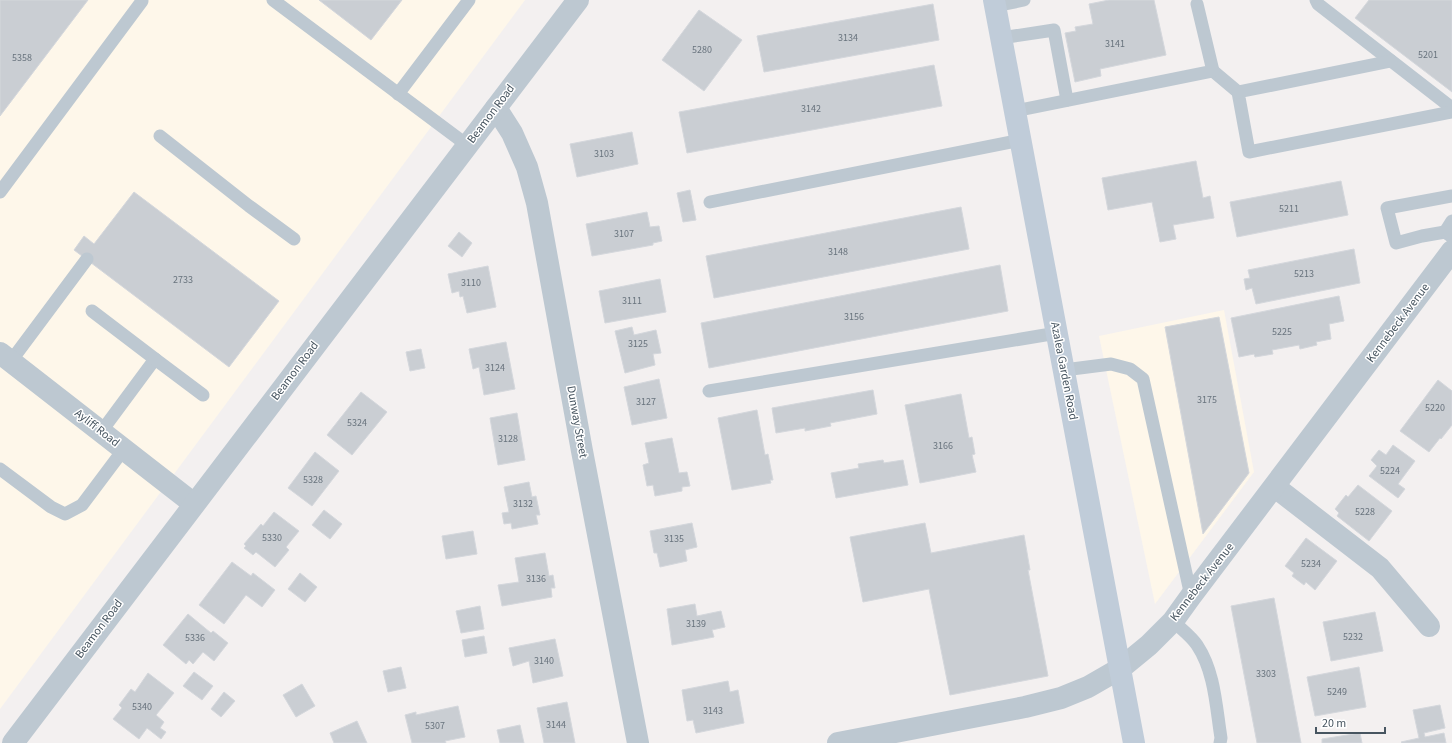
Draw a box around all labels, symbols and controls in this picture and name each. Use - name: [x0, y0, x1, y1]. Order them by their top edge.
- house number: 3134: [838, 31, 858, 45]
- house number: 3141: [1105, 37, 1125, 51]
- house number: 5280: [692, 43, 712, 57]
- house number: 5201: [1418, 48, 1438, 62]
- house number: 5358: [12, 51, 32, 65]
- street label: Beamon Road: [463, 81, 519, 147]
- house number: 3142: [801, 102, 821, 116]
- house number: 3103: [594, 147, 614, 161]
- house number: 5211: [1279, 202, 1299, 216]
- house number: 3107: [614, 227, 634, 241]
- house number: 3148: [828, 245, 848, 259]
- house number: 5213: [1294, 267, 1314, 281]
- house number: 2733: [173, 273, 193, 287]
- house number: 3110: [461, 276, 481, 290]
- street label: Kennebeck Avenue: [1363, 280, 1433, 366]
- house number: 3111: [622, 294, 642, 308]
- house number: 3156: [844, 310, 864, 324]
- street label: Azalea Garden Road: [1046, 321, 1082, 421]
- house number: 5225: [1272, 325, 1292, 339]
- house number: 3125: [628, 337, 648, 351]
- street label: Beamon Road: [267, 338, 323, 404]
- house number: 3124: [485, 361, 505, 375]
- street label: Dunway Street: [562, 385, 592, 459]
- house number: 3175: [1197, 393, 1217, 407]
- house number: 3127: [636, 395, 656, 409]
- house number: 5220: [1425, 401, 1445, 415]
- street label: Ayliff Road: [71, 405, 123, 451]
- house number: 5324: [347, 416, 367, 430]
- house number: 3128: [498, 432, 518, 446]
- house number: 3166: [933, 439, 953, 453]
- house number: 5224: [1380, 464, 1400, 478]
- house number: 5328: [303, 473, 323, 487]
- house number: 3132: [513, 497, 533, 511]
- house number: 5228: [1355, 505, 1375, 519]
- house number: 5330: [262, 531, 282, 545]
- house number: 3135: [664, 532, 684, 546]
- street label: Kennebeck Avenue: [1166, 539, 1238, 625]
- house number: 5234: [1301, 557, 1321, 571]
- house number: 3136: [526, 572, 546, 586]
- street label: Beamon Road: [71, 596, 127, 662]
- house number: 3139: [686, 617, 706, 631]
- house number: 5232: [1343, 630, 1363, 644]
- house number: 5336: [185, 631, 205, 645]
- house number: 3140: [534, 654, 554, 668]
- house number: 3303: [1256, 667, 1276, 681]
- house number: 5249: [1327, 685, 1347, 699]
- house number: 5340: [132, 700, 152, 714]
- house number: 3143: [703, 704, 723, 718]
- scale bar: [1316, 709, 1385, 735]
- text: 20 m: [1322, 715, 1346, 732]
- house number: 3144: [546, 718, 566, 732]
- house number: 5307: [425, 719, 445, 733]

